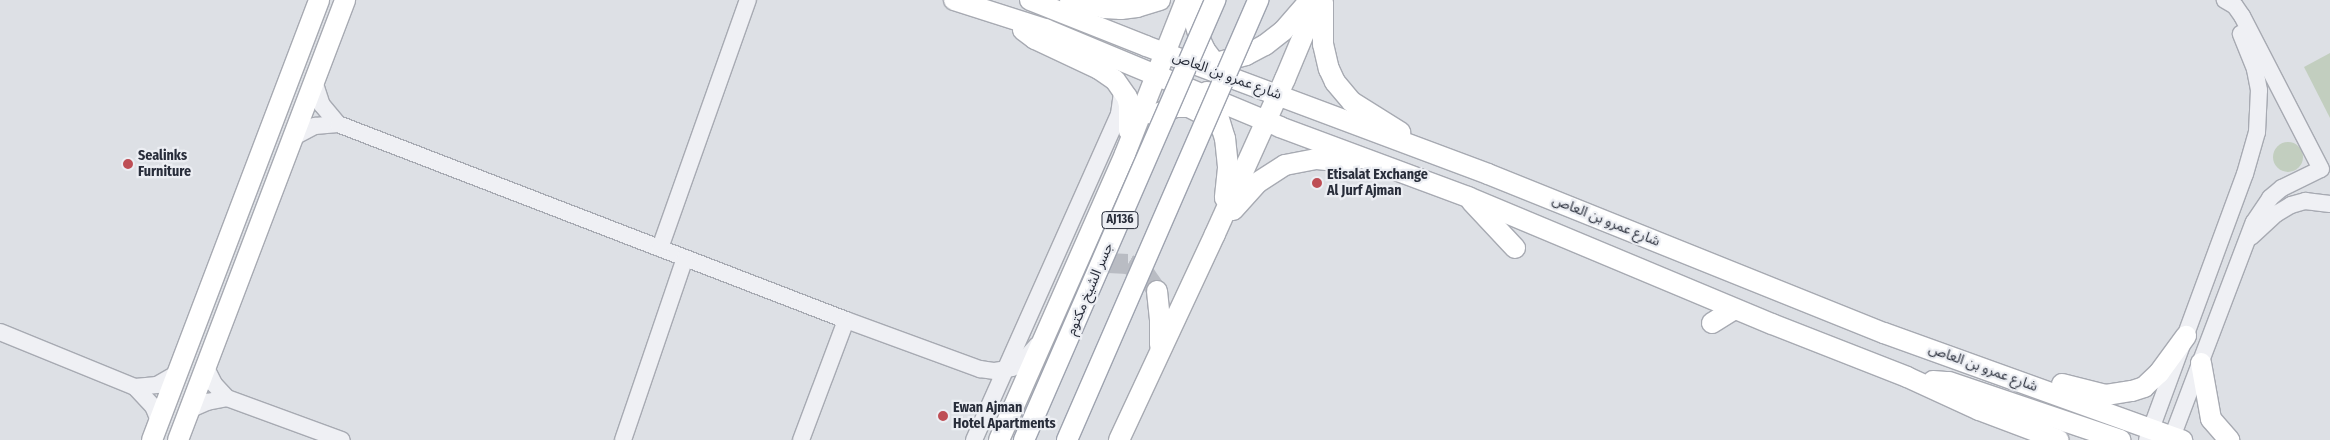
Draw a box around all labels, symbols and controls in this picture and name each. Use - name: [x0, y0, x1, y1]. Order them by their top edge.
- street label: شارع عمرو بن العاص: [1170, 48, 1284, 104]
- place label: Sealinks Furniture: [138, 148, 191, 180]
- marker: Sealinks Furniture: [122, 158, 134, 170]
- place label: Etisalat Exchange Al Jurf Ajman: [1327, 167, 1428, 200]
- marker: Etisalat Exchange Al Jurf Ajman: [1311, 177, 1323, 189]
- street label: شارع عمرو بن العاص: [1550, 192, 1662, 250]
- road number: AJ136: [1101, 210, 1139, 230]
- street label: جسر الشيخ مكتوم: [1063, 240, 1117, 338]
- street label: شارع عمرو بن العاص: [1926, 340, 2040, 396]
- place label: Ewan Ajman Hotel Apartments: [953, 400, 1056, 432]
- marker: Ewan Ajman Hotel Apartments: [937, 410, 949, 422]

